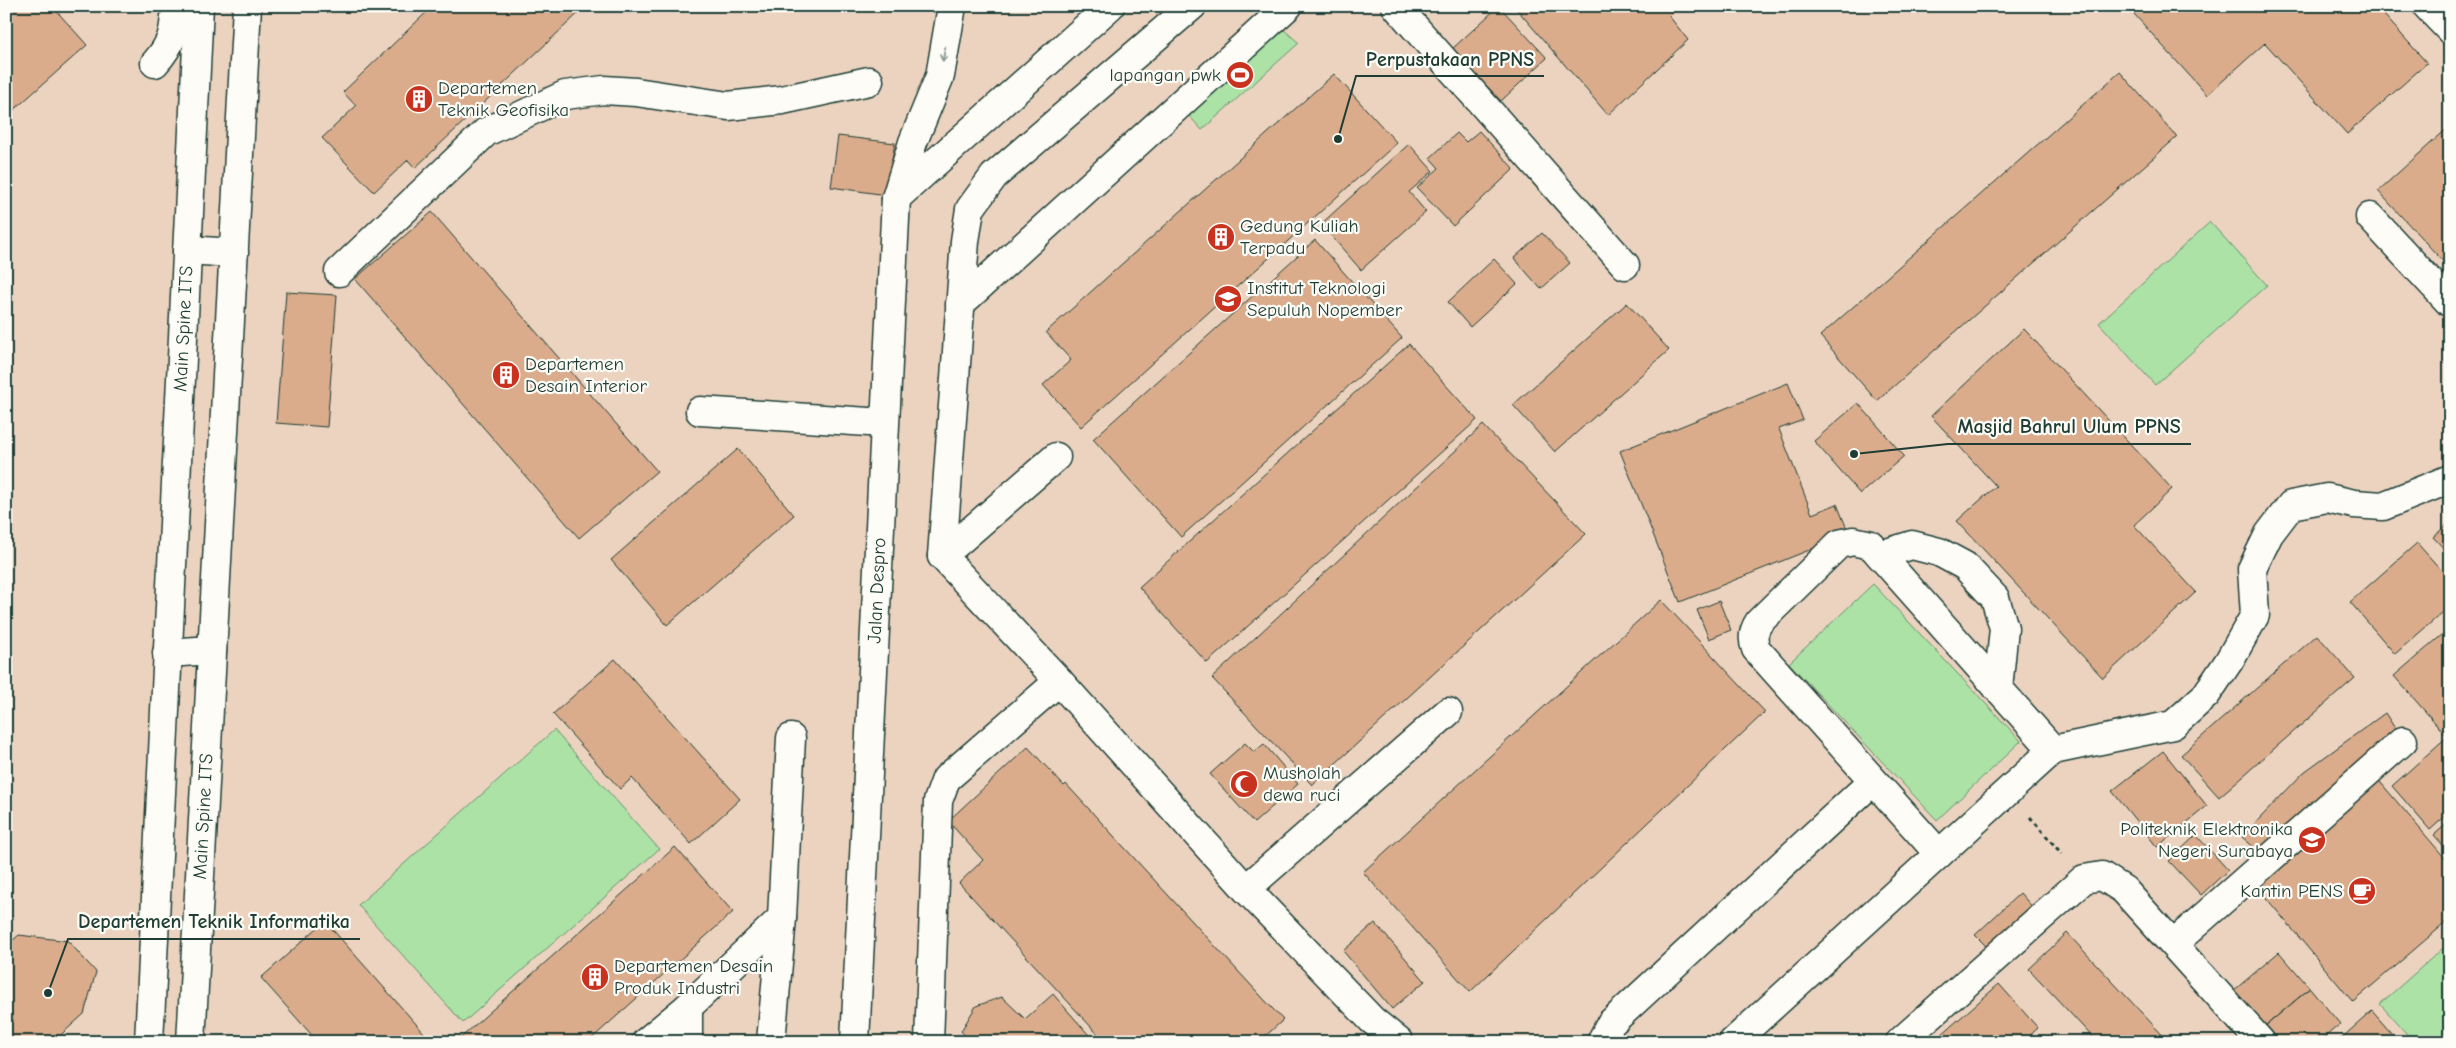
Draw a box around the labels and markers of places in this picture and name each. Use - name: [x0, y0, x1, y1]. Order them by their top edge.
- callout: Perpustakaan PPNS: [1356, 41, 1544, 76]
- sports icon: lapangan pwk: [1225, 60, 1255, 90]
- place label: lapangan pwk: [1109, 64, 1222, 86]
- place label: Departemen Teknik Geofisika: [438, 77, 569, 121]
- building icon: Departemen Teknik Geofisika: [404, 84, 434, 114]
- place label: Gedung Kuliah Terpadu: [1240, 215, 1359, 259]
- building icon: Gedung Kuliah Terpadu: [1206, 222, 1236, 252]
- place label: Institut Teknologi Sepuluh Nopember: [1247, 277, 1403, 321]
- school or university icon: Institut Teknologi Sepuluh Nopember: [1213, 284, 1243, 314]
- place label: Departemen Desain Interior: [525, 353, 648, 397]
- building icon: Departemen Desain Interior: [491, 360, 521, 390]
- callout: Masjid Bahrul Ulum PPNS: [1948, 409, 2191, 444]
- place label: Musholah dewa ruci: [1263, 762, 1341, 806]
- mosque icon: Musholah dewa ruci: [1229, 769, 1259, 799]
- place label: Politeknik Elektronika Negeri Surabaya: [2120, 818, 2293, 862]
- school or university icon: Politeknik Elektronika Negeri Surabaya: [2297, 825, 2327, 855]
- cafe icon: Kantin PENS: [2347, 876, 2377, 906]
- place label: Kantin PENS: [2240, 880, 2343, 902]
- callout: Departemen Teknik Informatika: [68, 904, 360, 939]
- place label: Departemen Desain Produk Industri: [614, 955, 773, 999]
- building icon: Departemen Desain Produk Industri: [580, 962, 610, 992]

